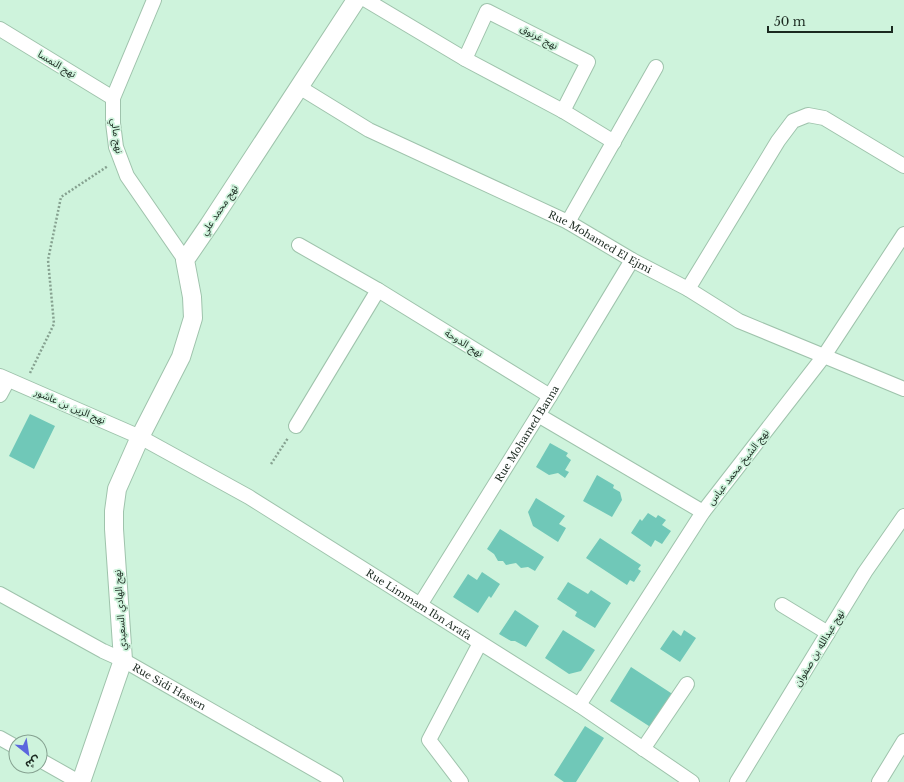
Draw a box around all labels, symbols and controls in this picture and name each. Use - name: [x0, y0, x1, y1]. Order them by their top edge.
- scale bar: [768, 8, 892, 34]
- text: 50 m: [774, 14, 806, 29]
- street label: نهج غرنوق: [517, 22, 560, 53]
- street label: نهج النمسا: [35, 47, 79, 82]
- street label: نهج مالي: [107, 118, 126, 155]
- street label: نهج محمد علي: [197, 182, 242, 238]
- street label: Rue Mohamed El Ejmi: [546, 207, 655, 276]
- street label: نهج الدوحة: [442, 326, 486, 361]
- street label: Rue Mohamed Banna: [492, 382, 562, 484]
- street label: نهج الزين بن عاشور: [31, 385, 108, 428]
- street label: نهج الشيخ محمد عباس: [704, 426, 773, 508]
- street label: Rue Limmam Ibn Arafa: [364, 566, 475, 642]
- street label: نهج الهادي السعيدي: [111, 569, 131, 651]
- street label: نهج عبدالله بن صفوان: [791, 607, 848, 689]
- street label: Rue Sidi Hassen: [130, 660, 208, 713]
- north arrow: [8, 734, 48, 774]
- text: ش: [23, 753, 43, 772]

